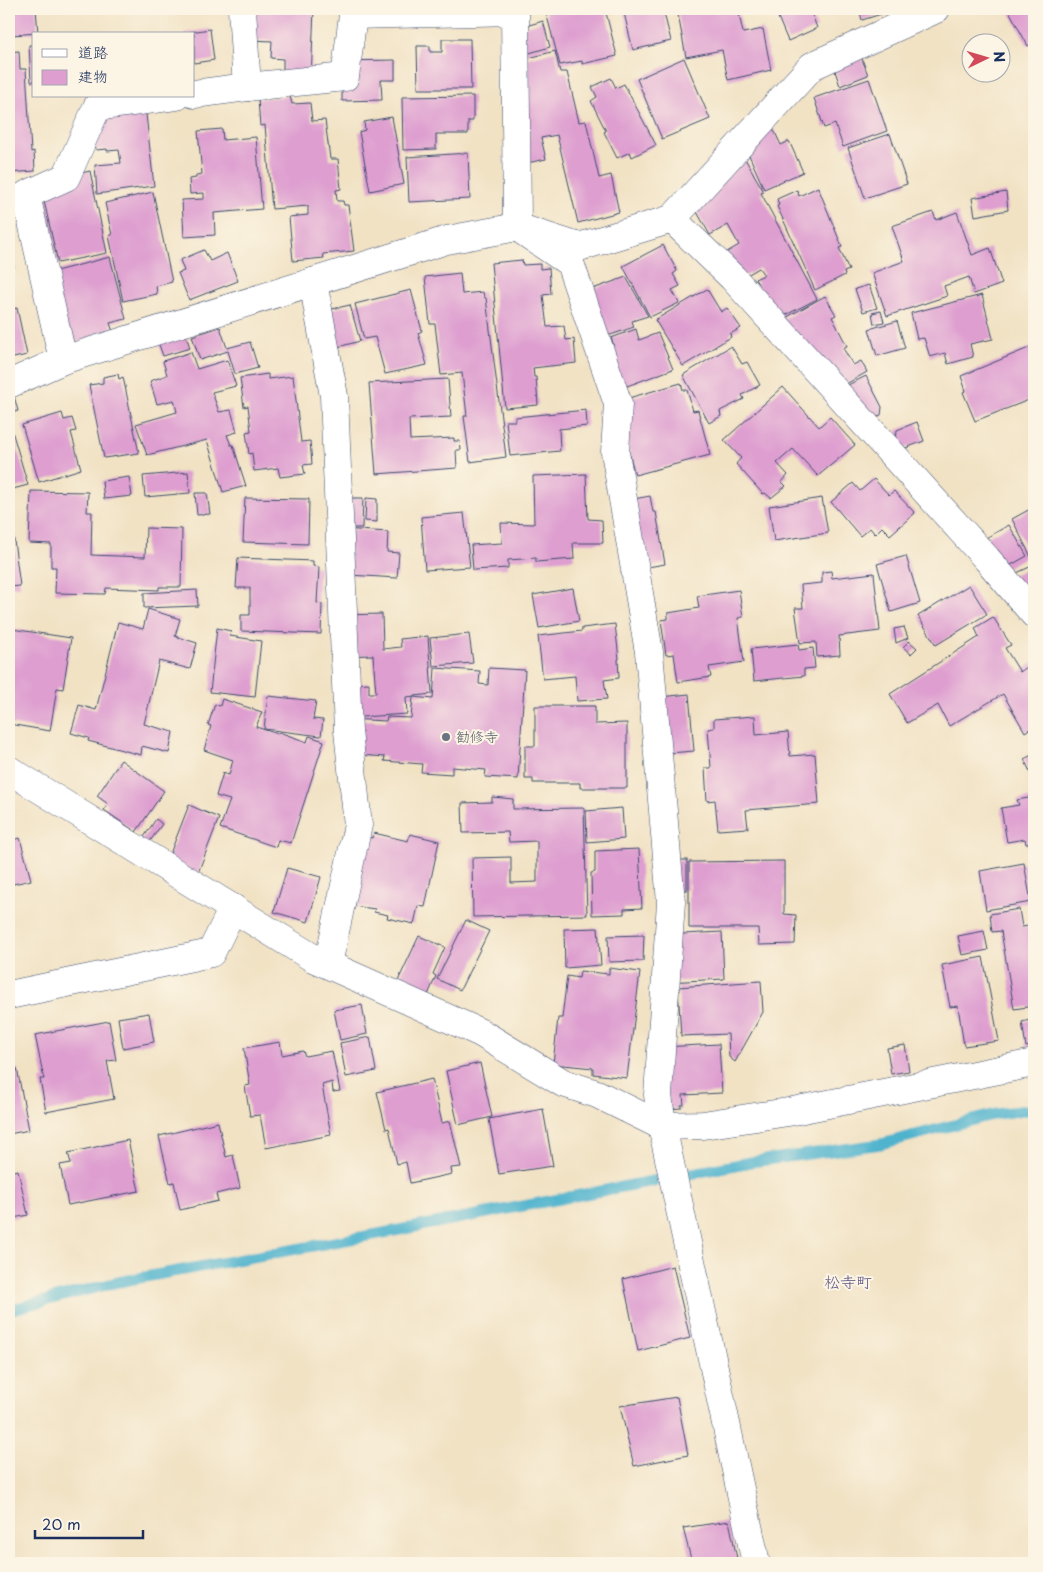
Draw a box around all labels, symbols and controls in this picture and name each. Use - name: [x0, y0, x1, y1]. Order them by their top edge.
- legend: [32, 32, 195, 98]
- north arrow: [960, 32, 1010, 82]
- text: 道路: [78, 40, 108, 63]
- text: N: [989, 50, 1010, 63]
- text: 建物: [78, 64, 108, 87]
- place label: 勧修寺: [456, 726, 498, 747]
- marker: 勧修寺: [440, 731, 452, 743]
- district label: 松寺町: [824, 1269, 872, 1293]
- scale bar: [35, 1507, 142, 1539]
- text: 20 m: [42, 1512, 81, 1535]

